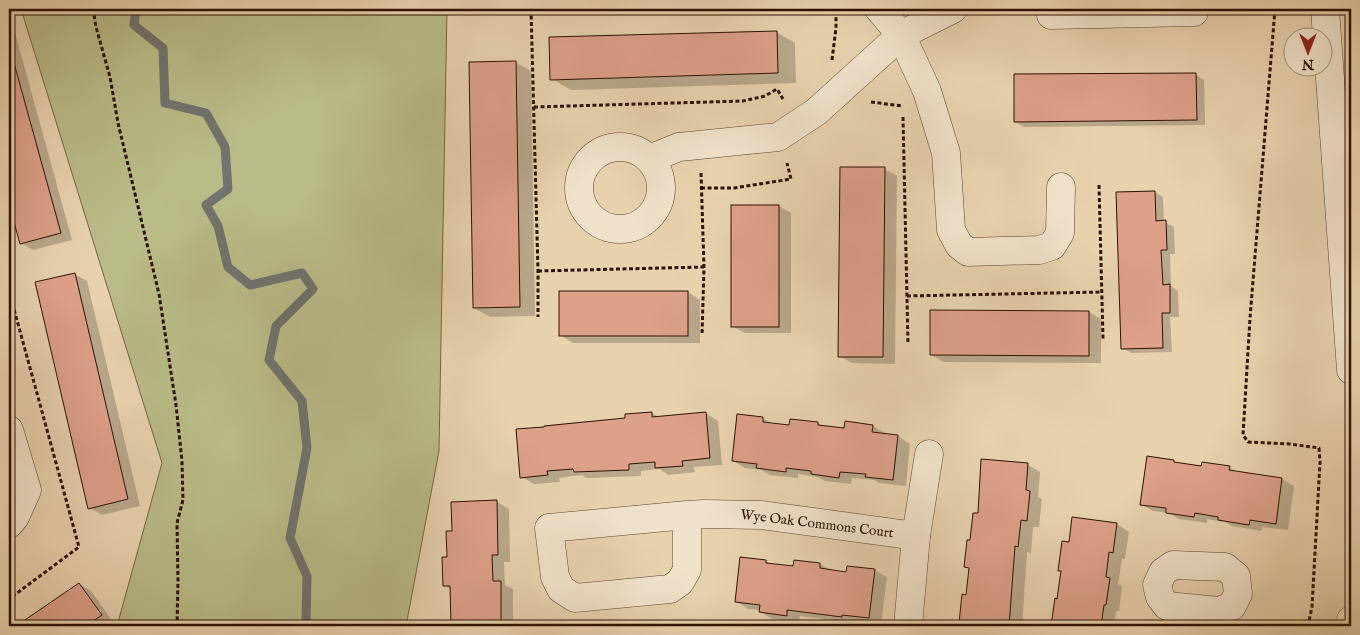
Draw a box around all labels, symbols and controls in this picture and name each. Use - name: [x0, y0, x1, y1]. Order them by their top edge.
- north arrow: [1282, 28, 1332, 78]
- text: N: [1302, 55, 1315, 73]
- street label: Wye Oak Commons Court: [739, 506, 895, 542]

